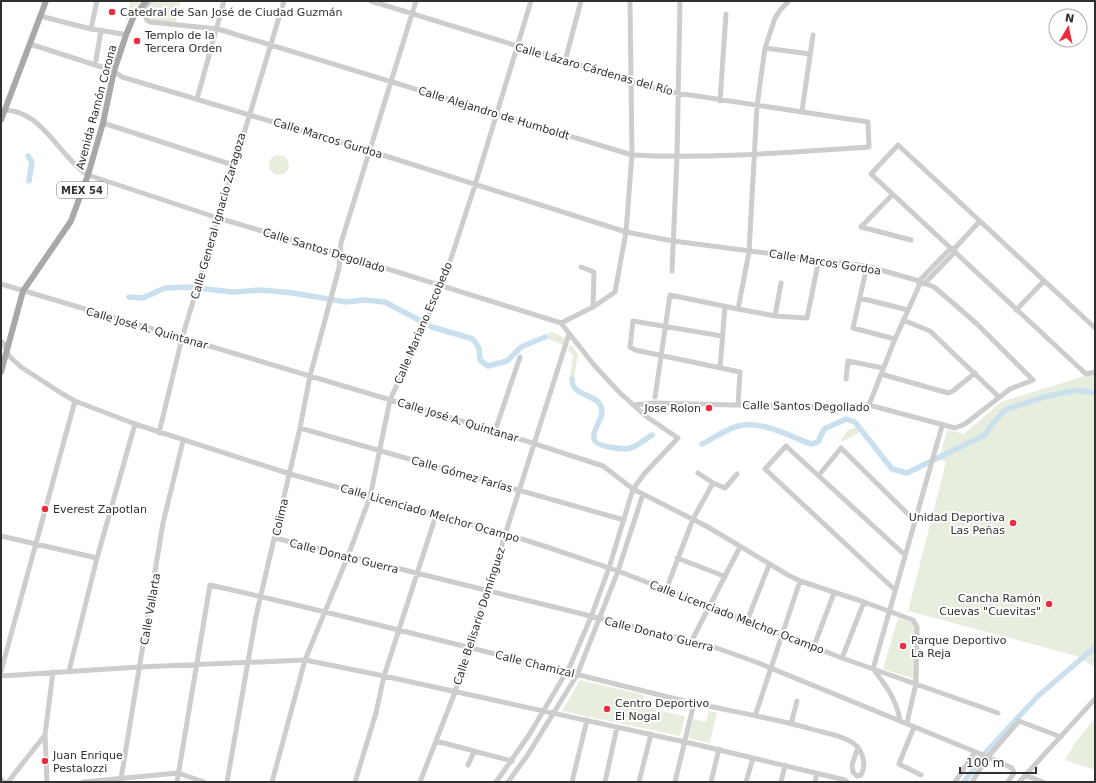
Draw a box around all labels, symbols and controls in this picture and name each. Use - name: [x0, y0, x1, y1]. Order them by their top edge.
- place label: Catedral de San José de Ciudad Guzmán: [120, 6, 343, 19]
- marker: Catedral de San José de Ciudad Guzmán: [107, 7, 117, 17]
- north arrow: [1048, 8, 1088, 48]
- text: N: [1064, 11, 1075, 26]
- place label: Templo de la Tercera Orden: [144, 29, 222, 55]
- marker: Templo de la Tercera Orden: [132, 36, 142, 46]
- street label: Calle Lázaro Cárdenas del Río: [513, 41, 675, 98]
- street label: Avenida Ramón Corona: [74, 43, 119, 171]
- street label: Calle Alejandro de Humboldt: [417, 84, 572, 143]
- street label: Calle Marcos Gurdoa: [272, 116, 384, 161]
- street label: Calle General Ignacio Zaragoza: [188, 131, 249, 301]
- road number: MEX 54: [57, 182, 107, 198]
- street label: Calle Santos Degollado: [261, 226, 387, 275]
- street label: Calle Marcos Gordoa: [768, 247, 882, 278]
- street label: Calle Mariano Escobedo: [392, 260, 455, 386]
- street label: Calle José A. Quintanar: [84, 305, 210, 352]
- street label: Calle José A. Quintanar: [396, 396, 520, 445]
- street label: Calle Santos Degollado: [742, 399, 870, 414]
- place label: Jose Rolon: [643, 402, 701, 415]
- marker: Jose Rolon: [704, 403, 714, 413]
- street label: Calle Gómez Farías: [410, 454, 514, 495]
- street label: Calle Licenciado Melchor Ocampo: [339, 482, 521, 545]
- street label: Colima: [270, 497, 291, 537]
- place label: Everest Zapotlan: [53, 503, 147, 516]
- marker: Everest Zapotlan: [40, 504, 50, 514]
- place label: Unidad Deportiva Las Peñas: [909, 511, 1005, 537]
- marker: Unidad Deportiva Las Peñas: [1008, 518, 1018, 528]
- street label: Calle Donato Guerra: [288, 537, 400, 576]
- street label: Calle Belisario Domínguez: [451, 545, 508, 687]
- street label: Calle Vallarta: [138, 572, 163, 646]
- street label: Calle Licenciado Melchor Ocampo: [648, 578, 826, 657]
- place label: Cancha Ramón Cuevas "Cuevitas": [939, 592, 1041, 618]
- marker: Cancha Ramón Cuevas "Cuevitas": [1044, 599, 1054, 609]
- street label: Calle Donato Guerra: [603, 615, 715, 654]
- place label: Parque Deportivo La Reja: [911, 634, 1007, 660]
- marker: Parque Deportivo La Reja: [898, 641, 908, 651]
- street label: Calle Chamizal: [494, 648, 576, 681]
- place label: Centro Deportivo El Nogal: [615, 697, 710, 723]
- marker: Centro Deportivo El Nogal: [602, 704, 612, 714]
- place label: Juan Enrique Pestalozzi: [52, 749, 123, 775]
- scale bar: [960, 749, 1036, 775]
- marker: Juan Enrique Pestalozzi: [40, 756, 50, 766]
- text: 100 m: [966, 756, 1004, 770]

